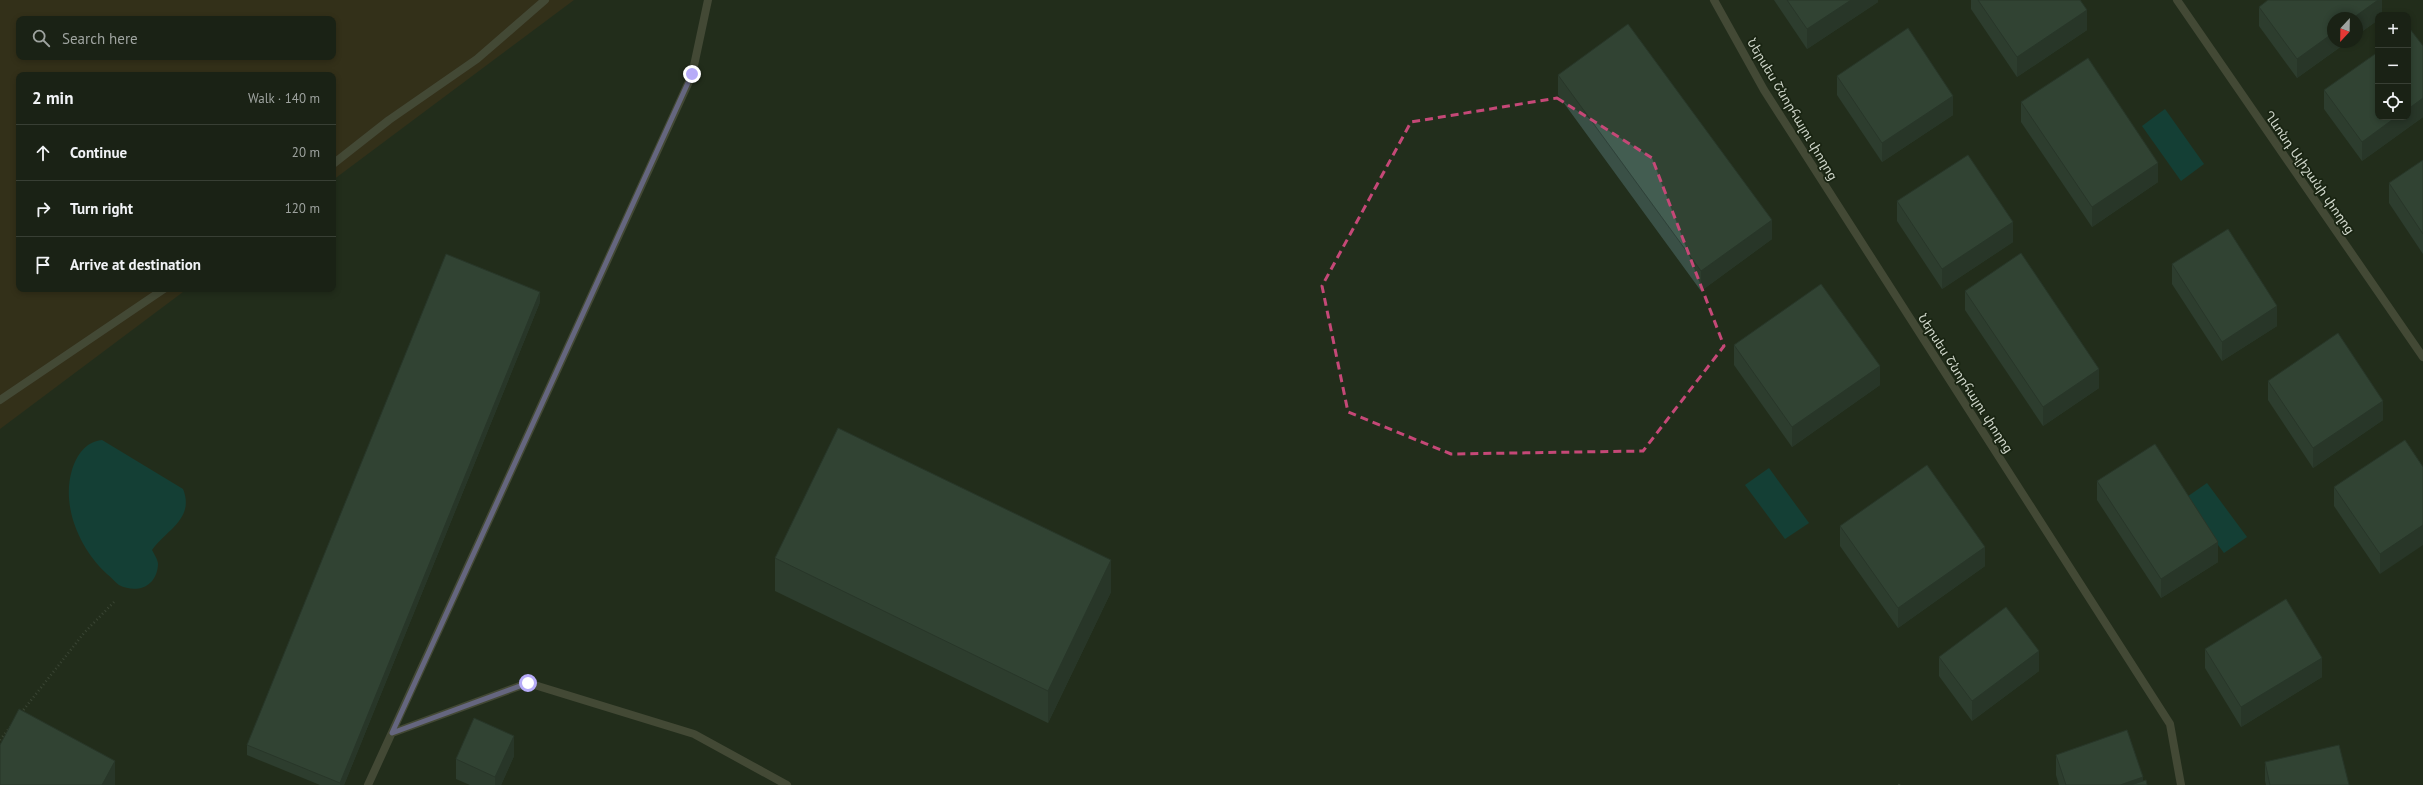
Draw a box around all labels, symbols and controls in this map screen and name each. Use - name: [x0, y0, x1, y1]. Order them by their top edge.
- north arrow: [2327, 12, 2363, 48]
- map controls: [2375, 12, 2411, 120]
- button: +: [2375, 12, 2411, 48]
- search box: [16, 16, 336, 60]
- icon: search: [30, 27, 52, 49]
- text: Search here: [62, 29, 138, 48]
- street label: Ներսես Շնորհալու փողոց: [1743, 35, 1842, 183]
- button: −: [2375, 48, 2411, 84]
- route end: [683, 65, 701, 83]
- button: locate: [2375, 84, 2411, 120]
- text: 2 min: [32, 87, 73, 109]
- text: Walk · 140 m: [248, 90, 320, 107]
- street label: Ղևոնդ Ալիշանի փողոց: [2260, 107, 2359, 237]
- icon: ahead: [32, 142, 54, 164]
- text: Continue: [70, 143, 127, 162]
- text: 20 m: [292, 144, 320, 161]
- icon: right: [32, 198, 54, 220]
- text: Turn right: [70, 199, 133, 218]
- text: 120 m: [285, 200, 320, 217]
- icon: arrive: [32, 254, 54, 276]
- text: Arrive at destination: [70, 255, 201, 274]
- street label: Ներսես Շնորհալու փողոց: [1914, 310, 2017, 456]
- route start: [519, 674, 537, 692]

